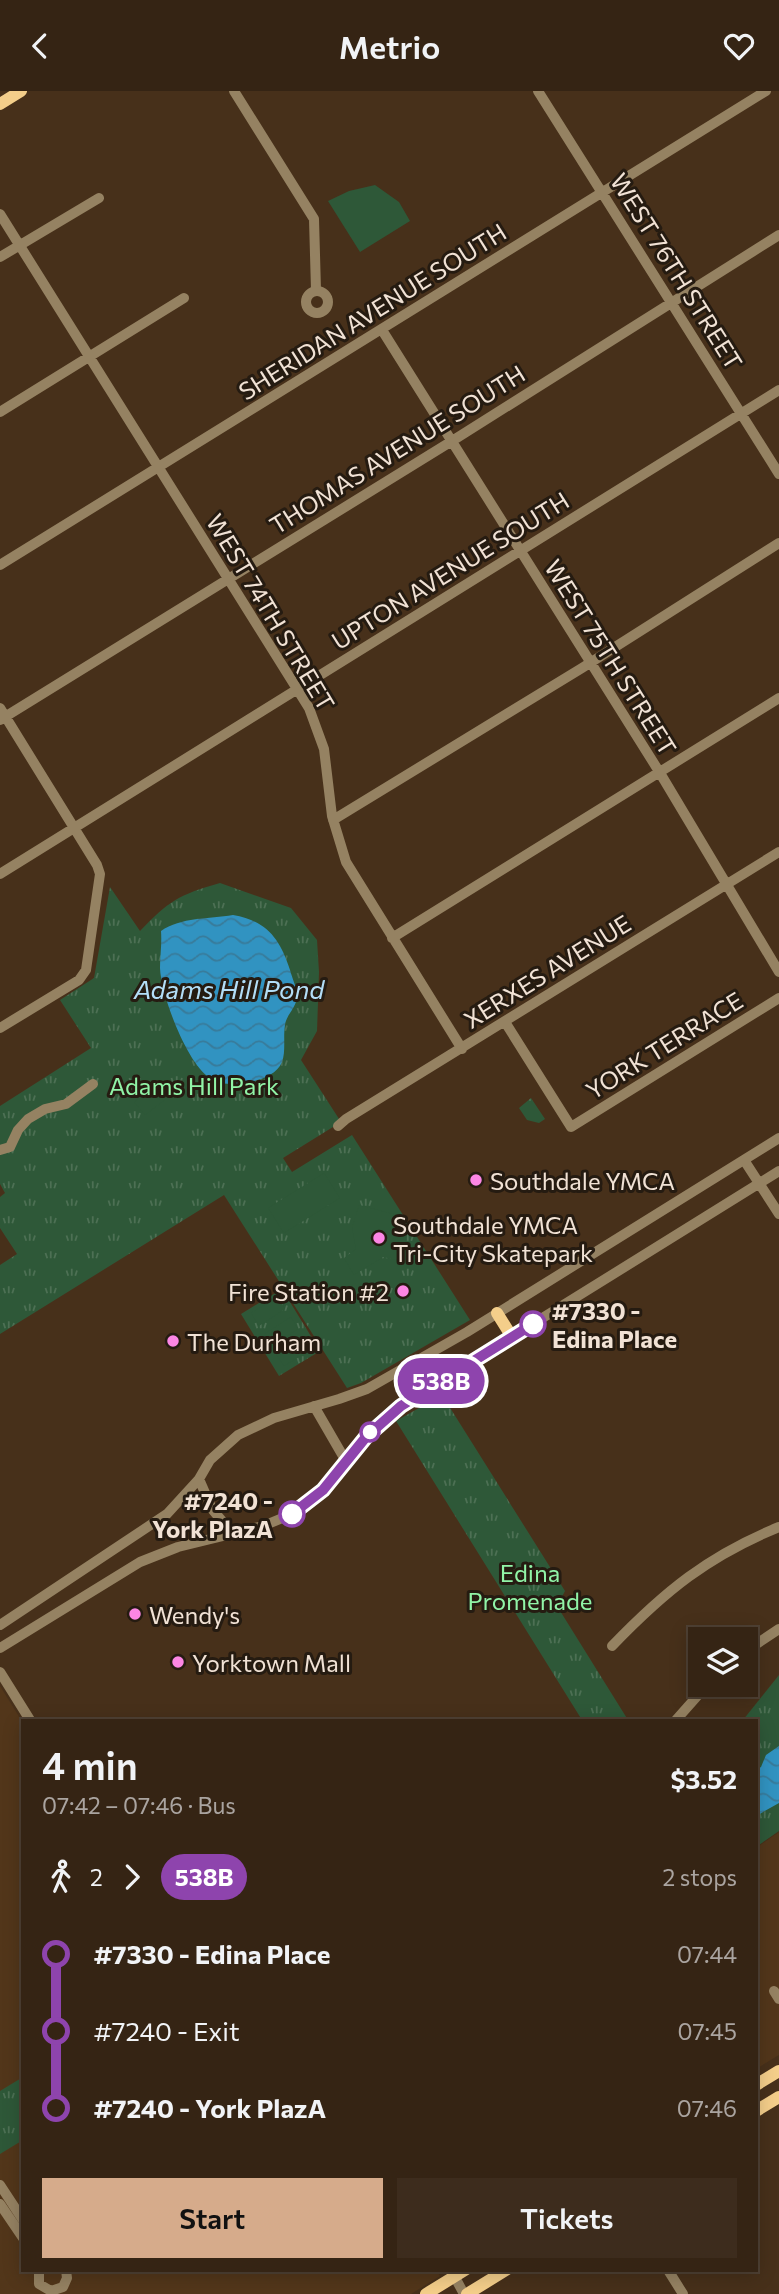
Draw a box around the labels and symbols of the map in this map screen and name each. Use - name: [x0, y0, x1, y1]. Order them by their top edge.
- street label: WEST 76TH STREET: [605, 168, 749, 374]
- street label: SHERIDAN AVENUE SOUTH: [233, 217, 511, 405]
- street label: THOMAS AVENUE SOUTH: [264, 358, 530, 540]
- street label: UPTON AVENUE SOUTH: [326, 485, 574, 655]
- street label: WEST 74TH STREET: [201, 508, 341, 716]
- street label: WEST 75TH STREET: [539, 554, 683, 760]
- street label: XERXES AVENUE: [458, 908, 636, 1034]
- water label: Adams Hill Pond: [133, 973, 325, 1004]
- street label: YORK TERRACE: [580, 985, 748, 1105]
- park label: Adams Hill Park: [109, 1071, 279, 1100]
- place label: Southdale YMCA: [490, 1166, 675, 1195]
- marker: Southdale YMCA: [468, 1172, 484, 1188]
- place label: Southdale YMCA Tri-City Skatepark: [393, 1210, 593, 1267]
- marker: Southdale YMCA Tri-City Skatepark: [371, 1230, 387, 1246]
- place label: Fire Station #2: [228, 1277, 389, 1306]
- marker: Fire Station #2: [395, 1283, 411, 1299]
- place label: #7330 - Edina Place: [552, 1296, 677, 1353]
- marker: #7330 - Edina Place: [520, 1311, 546, 1337]
- place label: The Durham: [187, 1327, 321, 1356]
- marker: The Durham: [165, 1333, 181, 1349]
- line badge: 538B: [392, 1358, 490, 1404]
- unlabelled marker: [360, 1422, 380, 1442]
- place label: #7240 - York PlazA: [152, 1486, 273, 1543]
- marker: #7240 - York PlazA: [279, 1501, 305, 1527]
- park label: Edina Promenade: [468, 1558, 593, 1615]
- place label: Wendy's: [149, 1600, 240, 1629]
- marker: Wendy's: [127, 1606, 143, 1622]
- place label: Yorktown Mall: [192, 1648, 351, 1677]
- marker: Yorktown Mall: [170, 1654, 186, 1670]

